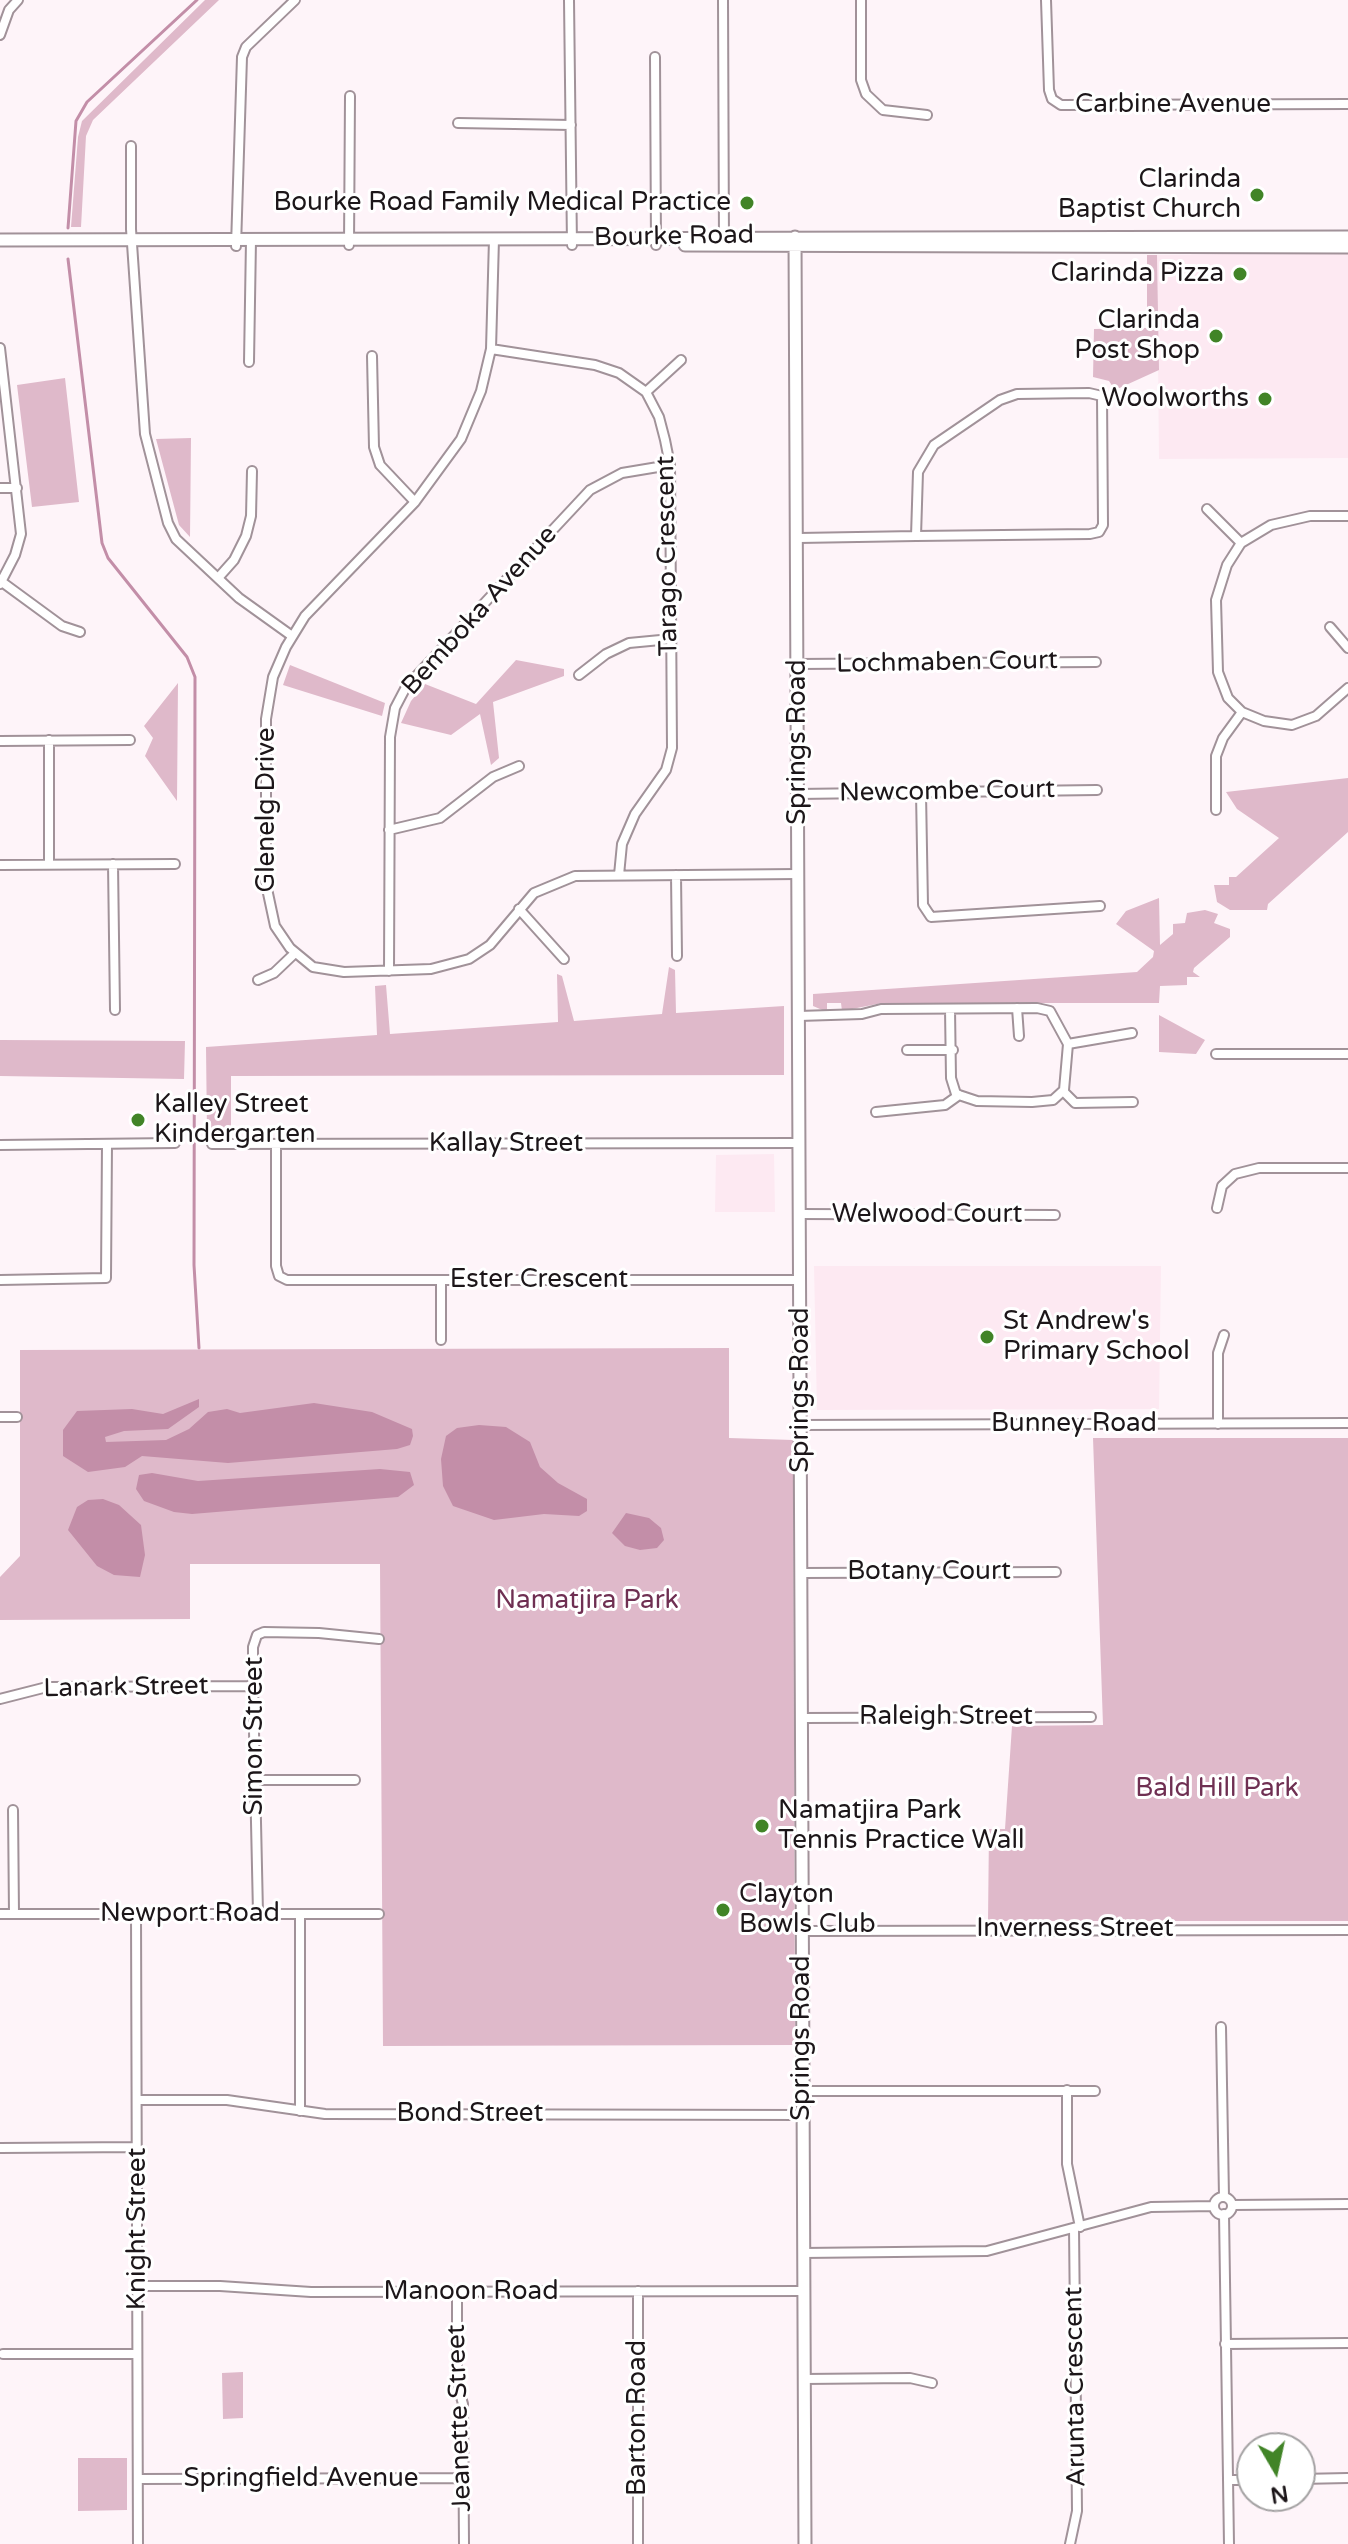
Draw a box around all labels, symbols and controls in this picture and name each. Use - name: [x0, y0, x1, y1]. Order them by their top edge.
- street label: Carbine Avenue: [1075, 89, 1271, 121]
- place label: Clarinda Baptist Church: [1058, 164, 1241, 226]
- marker: Clarinda Baptist Church: [1248, 186, 1266, 204]
- place label: Bourke Road Family Medical Practice: [273, 187, 731, 219]
- marker: Bourke Road Family Medical Practice: [738, 194, 756, 212]
- street label: Bourke Road: [594, 220, 754, 254]
- place label: Clarinda Pizza: [1051, 258, 1224, 290]
- marker: Clarinda Pizza: [1231, 265, 1249, 283]
- place label: Clarinda Post Shop: [1074, 305, 1200, 366]
- marker: Clarinda Post Shop: [1207, 327, 1225, 345]
- place label: Woolworths: [1101, 383, 1249, 415]
- marker: Woolworths: [1256, 390, 1274, 408]
- street label: Tarago Crescent: [651, 456, 685, 656]
- street label: Bemboka Avenue: [396, 520, 564, 702]
- street label: Lochmaben Court: [836, 645, 1058, 681]
- street label: Springs Road: [782, 659, 814, 825]
- street label: Glenelg Drive: [251, 727, 283, 893]
- street label: Newcombe Court: [839, 775, 1055, 809]
- place label: Kalley Street Kindergarten: [154, 1089, 316, 1150]
- marker: Kalley Street Kindergarten: [129, 1111, 147, 1129]
- street label: Kallay Street: [429, 1128, 583, 1160]
- street label: Welwood Court: [832, 1199, 1022, 1231]
- street label: Ester Crescent: [450, 1264, 628, 1296]
- place label: St Andrew's Primary School: [1003, 1306, 1190, 1368]
- street label: Springs Road: [785, 1307, 817, 1473]
- marker: St Andrew's Primary School: [978, 1328, 996, 1346]
- street label: Bunney Road: [991, 1408, 1157, 1440]
- street label: Botany Court: [847, 1556, 1011, 1588]
- park label: Namatjira Park: [495, 1585, 679, 1617]
- street label: Simon Street: [239, 1657, 271, 1815]
- street label: Lanark Street: [43, 1671, 209, 1705]
- street label: Raleigh Street: [859, 1701, 1033, 1733]
- park label: Bald Hill Park: [1135, 1773, 1299, 1805]
- place label: Namatjira Park Tennis Practice Wall: [778, 1795, 1024, 1856]
- marker: Namatjira Park Tennis Practice Wall: [753, 1817, 771, 1835]
- place label: Clayton Bowls Club: [739, 1879, 876, 1940]
- street label: Newport Road: [100, 1898, 280, 1930]
- marker: Clayton Bowls Club: [714, 1901, 732, 1919]
- street label: Inverness Street: [976, 1913, 1174, 1945]
- street label: Springs Road: [786, 1955, 818, 2121]
- street label: Bond Street: [396, 2098, 544, 2130]
- street label: Knight Street: [122, 2148, 154, 2310]
- street label: Manoon Road: [383, 2276, 559, 2308]
- street label: Arunta Crescent: [1059, 2287, 1093, 2487]
- street label: Jeanette Street: [441, 2324, 479, 2512]
- street label: Barton Road: [622, 2340, 654, 2496]
- north arrow: [1236, 2432, 1316, 2512]
- street label: Springfield Avenue: [184, 2463, 418, 2495]
- text: N: [1269, 2480, 1290, 2508]

